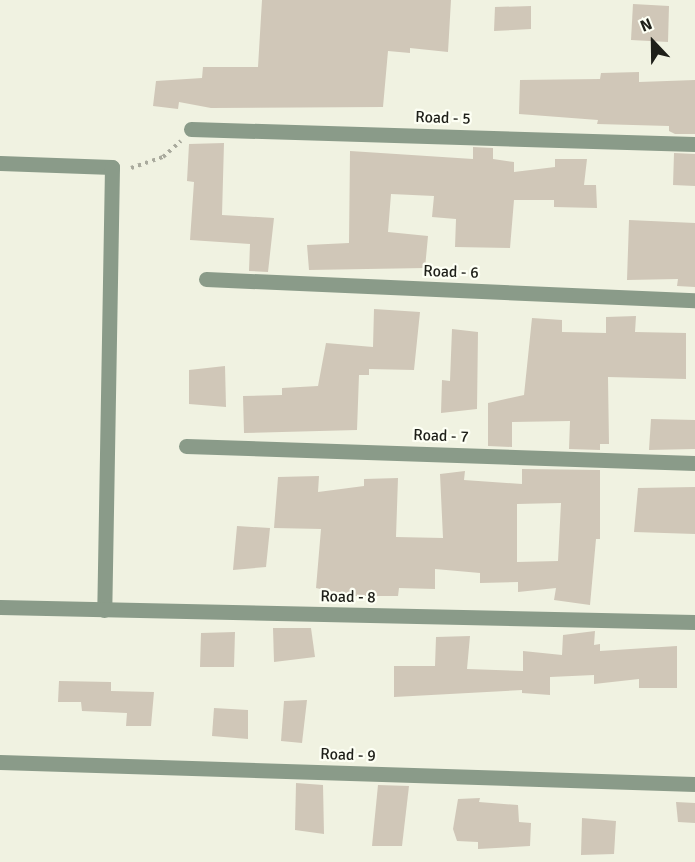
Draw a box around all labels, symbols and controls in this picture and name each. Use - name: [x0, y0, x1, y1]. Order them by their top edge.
- north arrow: [623, 12, 683, 72]
- text: N: [637, 14, 655, 37]
- street label: Road - 5: [415, 107, 471, 129]
- street label: Road - 6: [423, 261, 479, 283]
- street label: Road - 7: [413, 425, 469, 447]
- street label: Road - 8: [320, 587, 376, 607]
- street label: Road - 9: [320, 744, 376, 766]

